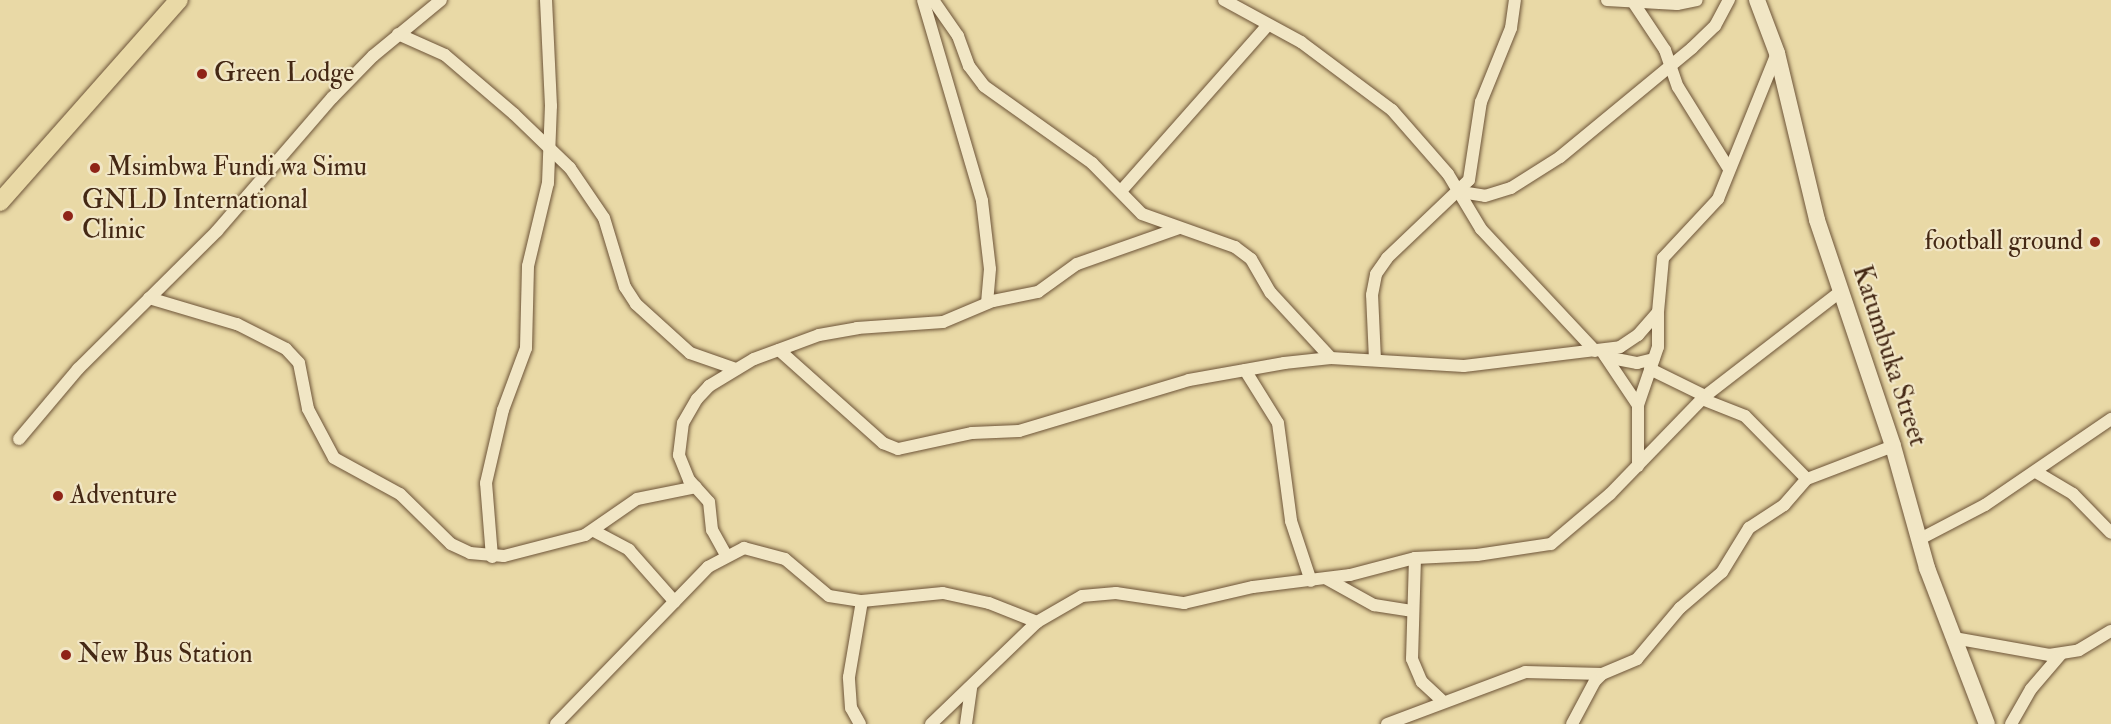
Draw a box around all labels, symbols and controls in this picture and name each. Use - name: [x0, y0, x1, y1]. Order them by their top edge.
- place label: Green Lodge: [214, 58, 354, 90]
- marker: Green Lodge: [195, 67, 209, 81]
- place label: Msimbwa Fundi wa Simu: [107, 152, 367, 184]
- marker: Msimbwa Fundi wa Simu: [88, 161, 102, 175]
- place label: GNLD International Clinic: [82, 185, 308, 246]
- marker: GNLD International Clinic: [59, 207, 77, 225]
- place label: football ground: [1925, 226, 2083, 258]
- marker: football ground: [2088, 235, 2102, 249]
- street label: Katumbuka Street: [1845, 262, 1933, 450]
- place label: Adventure: [70, 480, 177, 512]
- marker: Adventure: [51, 489, 65, 503]
- place label: New Bus Station: [78, 639, 253, 671]
- marker: New Bus Station: [59, 648, 73, 662]

